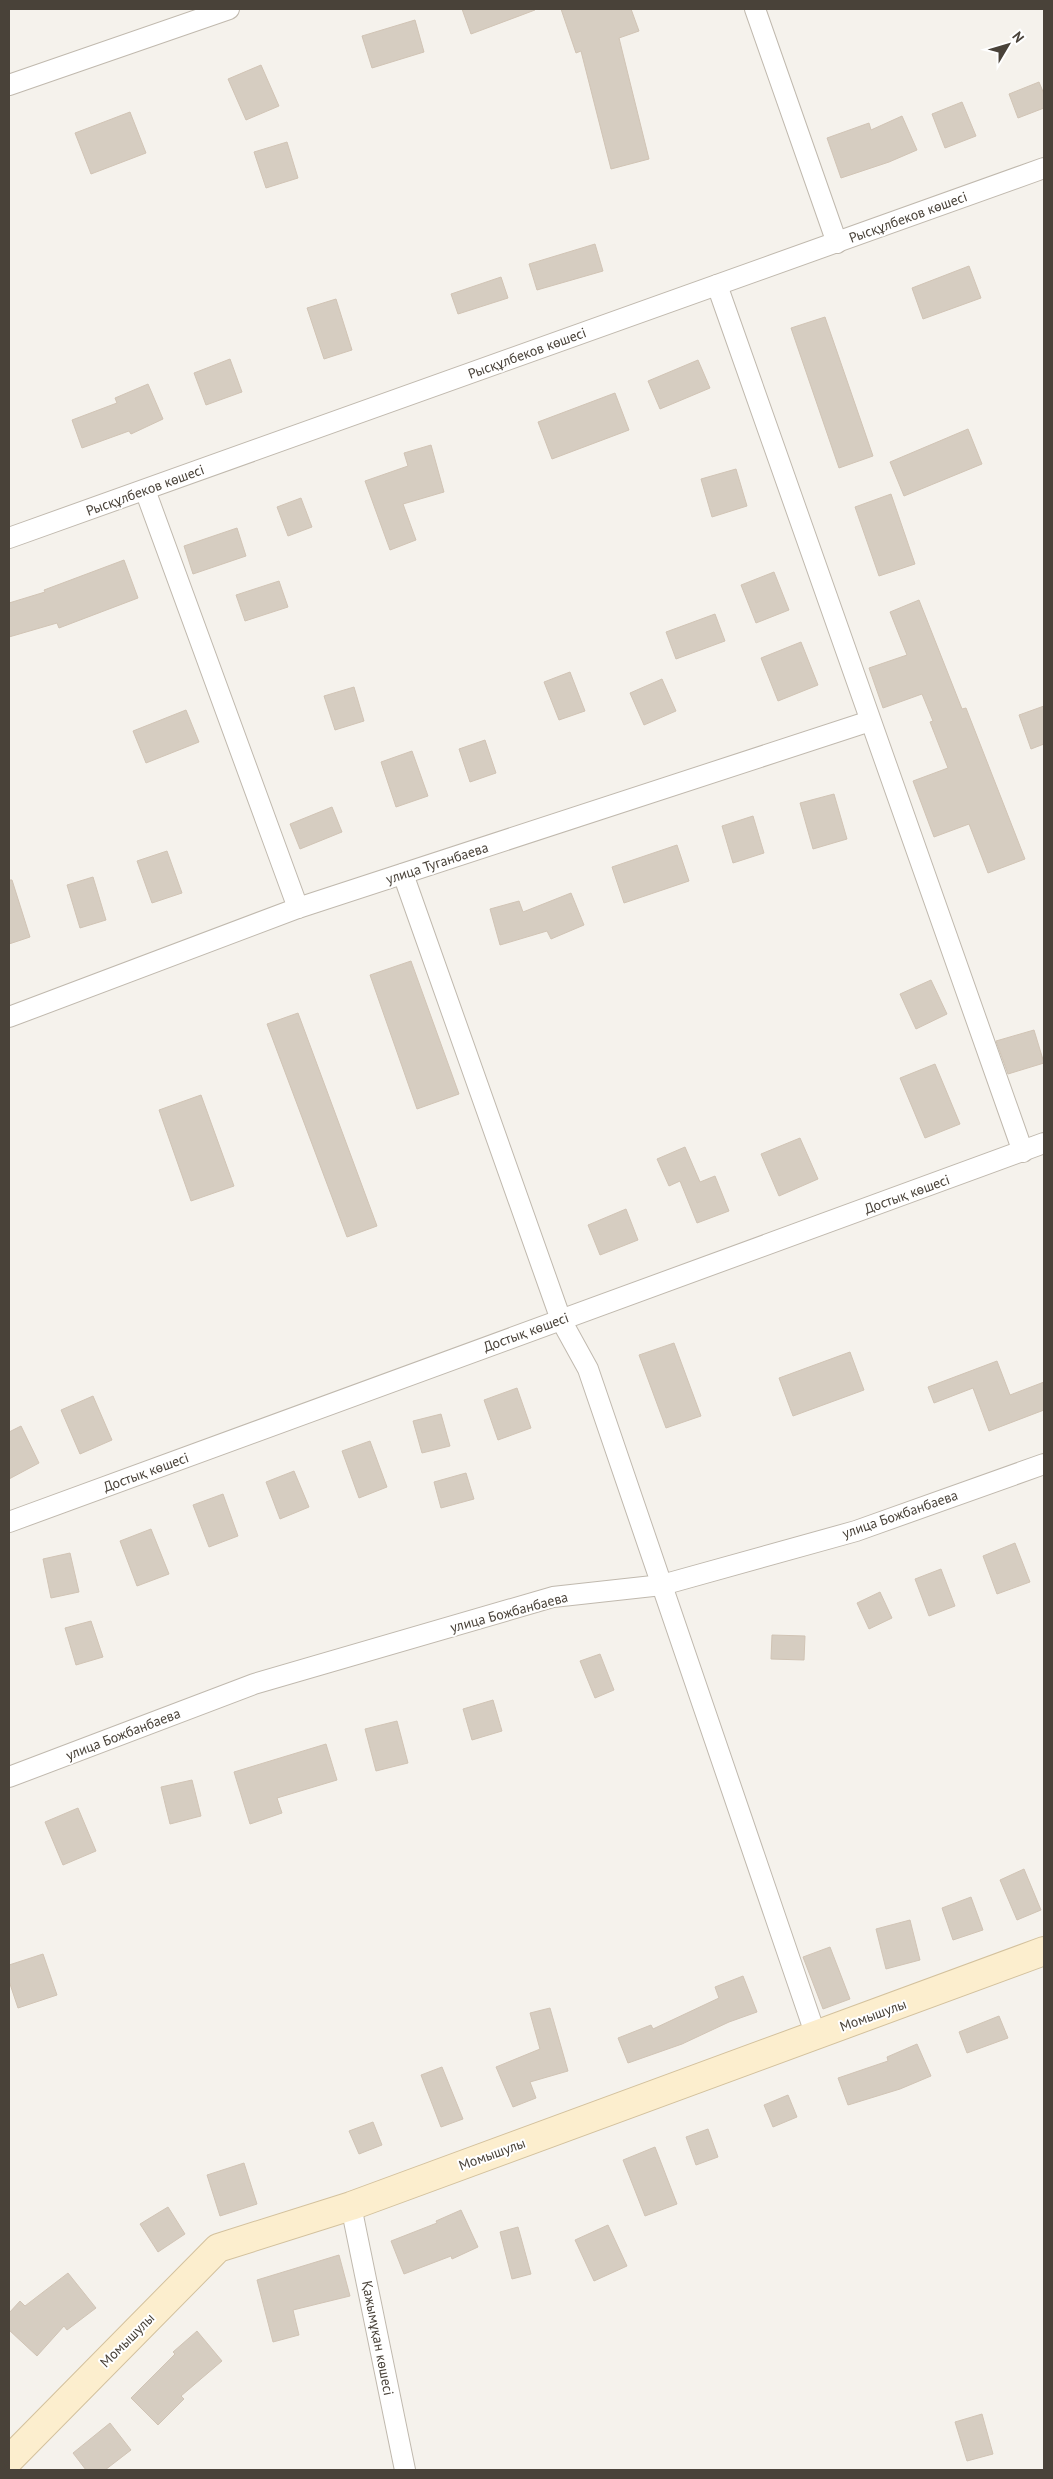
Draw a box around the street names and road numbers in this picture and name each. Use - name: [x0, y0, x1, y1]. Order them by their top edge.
- street label: Рысқұлбеков көшесі: [846, 187, 970, 247]
- street label: Рысқұлбеков көшесі: [465, 323, 589, 383]
- street label: Рысқұлбеков көшесі: [83, 460, 207, 520]
- street label: улица Туганбаева: [384, 838, 491, 888]
- street label: Достық көшесі: [862, 1170, 952, 1218]
- street label: Достық көшесі: [481, 1308, 571, 1356]
- street label: Достық көшесі: [101, 1448, 191, 1496]
- street label: улица Божбанбаева: [840, 1486, 960, 1542]
- street label: улица Божбанбаева: [448, 1588, 570, 1636]
- street label: улица Божбанбаева: [63, 1704, 183, 1764]
- street label: Момышулы: [837, 1995, 909, 2035]
- street label: Момышулы: [456, 2134, 528, 2174]
- street label: Қажымұқан көшесі: [358, 2279, 398, 2397]
- street label: Момышулы: [96, 2309, 158, 2371]

